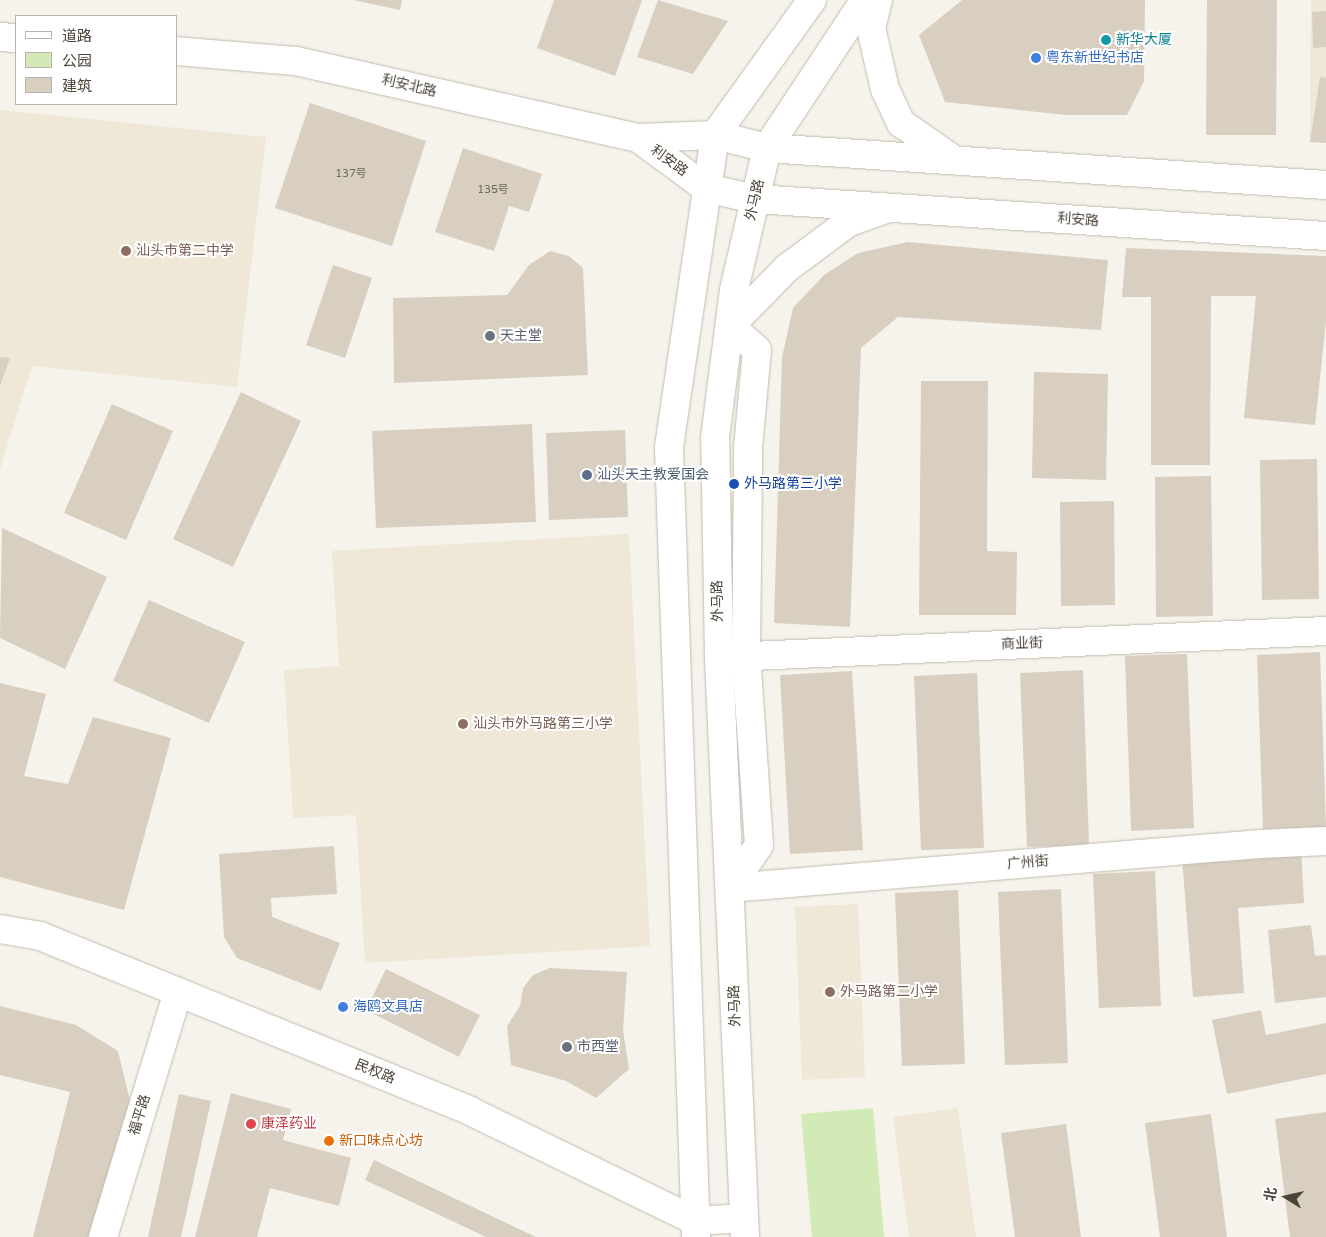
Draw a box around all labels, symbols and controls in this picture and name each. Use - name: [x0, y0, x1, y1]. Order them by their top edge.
- legend: [15, 15, 178, 105]
- text: 道路: [62, 27, 92, 45]
- place label: 新华大厦: [1116, 32, 1172, 48]
- marker: 新华大厦: [1100, 34, 1112, 46]
- place label: 粤东新世纪书店: [1046, 50, 1144, 66]
- text: 公园: [62, 52, 92, 70]
- marker: 粤东新世纪书店: [1030, 52, 1042, 64]
- street label: 利安北路: [380, 72, 438, 100]
- text: 建筑: [62, 77, 92, 95]
- street label: 利安路: [647, 142, 691, 180]
- house number: 137号: [335, 167, 367, 181]
- street label: 外马路: [742, 178, 768, 222]
- house number: 135号: [477, 183, 509, 197]
- street label: 利安路: [1056, 210, 1100, 230]
- place label: 汕头市第二中学: [136, 243, 234, 259]
- marker: 汕头市第二中学: [120, 245, 132, 257]
- place label: 天主堂: [500, 328, 542, 344]
- marker: 天主堂: [484, 330, 496, 342]
- place label: 汕头天主教爱国会: [597, 467, 709, 483]
- marker: 汕头天主教爱国会: [581, 469, 593, 481]
- place label: 外马路第三小学: [744, 476, 842, 492]
- marker: 外马路第三小学: [728, 478, 740, 490]
- street label: 外马路: [709, 580, 727, 622]
- street label: 商业街: [1001, 635, 1043, 653]
- place label: 汕头市外马路第三小学: [473, 716, 613, 732]
- marker: 汕头市外马路第三小学: [457, 718, 469, 730]
- street label: 广州街: [1006, 853, 1050, 873]
- place label: 外马路第二小学: [840, 984, 938, 1000]
- street label: 外马路: [726, 985, 744, 1027]
- marker: 外马路第二小学: [824, 986, 836, 998]
- place label: 海鸥文具店: [353, 999, 423, 1015]
- marker: 海鸥文具店: [337, 1001, 349, 1013]
- place label: 市西堂: [577, 1039, 619, 1055]
- marker: 市西堂: [561, 1041, 573, 1053]
- street label: 民权路: [352, 1056, 398, 1088]
- street label: 福平路: [126, 1092, 154, 1138]
- place label: 康泽药业: [261, 1116, 317, 1132]
- marker: 康泽药业: [245, 1118, 257, 1130]
- place label: 新口味点心坊: [339, 1133, 423, 1149]
- marker: 新口味点心坊: [323, 1135, 335, 1147]
- north arrow: [1261, 1172, 1311, 1222]
- text: 北: [1261, 1186, 1280, 1203]

